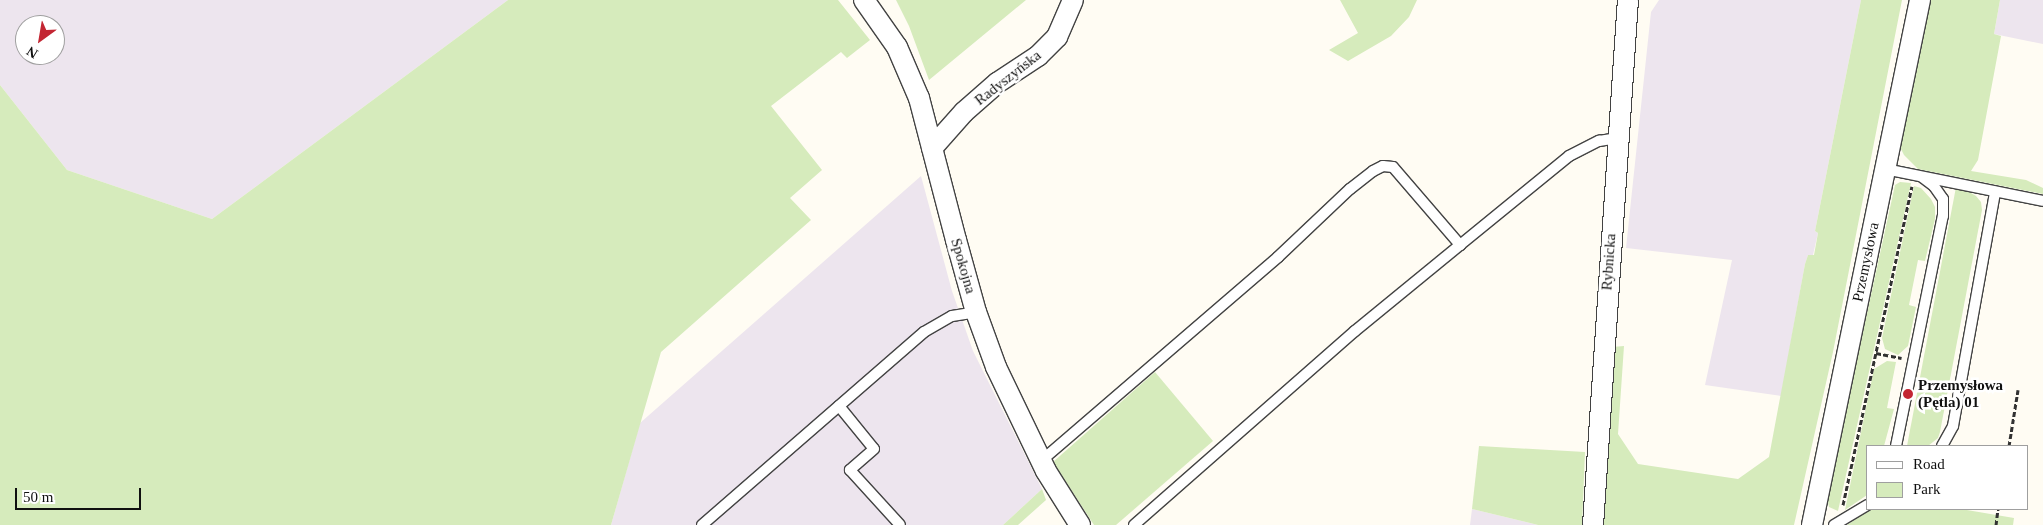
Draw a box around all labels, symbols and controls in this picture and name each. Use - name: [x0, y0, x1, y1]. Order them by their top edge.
- north arrow: [15, 15, 65, 65]
- text: N: [24, 43, 41, 61]
- street label: Radyszyńska: [971, 47, 1045, 109]
- street label: Przemysłowa: [1849, 221, 1883, 303]
- street label: Rybnicka: [1598, 233, 1620, 291]
- street label: Spokojna: [947, 236, 979, 296]
- place label: Przemysłowa (Pętla) 01: [1918, 376, 2003, 411]
- marker: Przemysłowa (Pętla) 01: [1902, 388, 1914, 400]
- legend: [1866, 445, 2028, 510]
- text: Road: [1913, 456, 1945, 472]
- scale bar: [18, 478, 144, 510]
- text: Park: [1913, 481, 1941, 497]
- text: 50 m: [23, 489, 53, 505]

